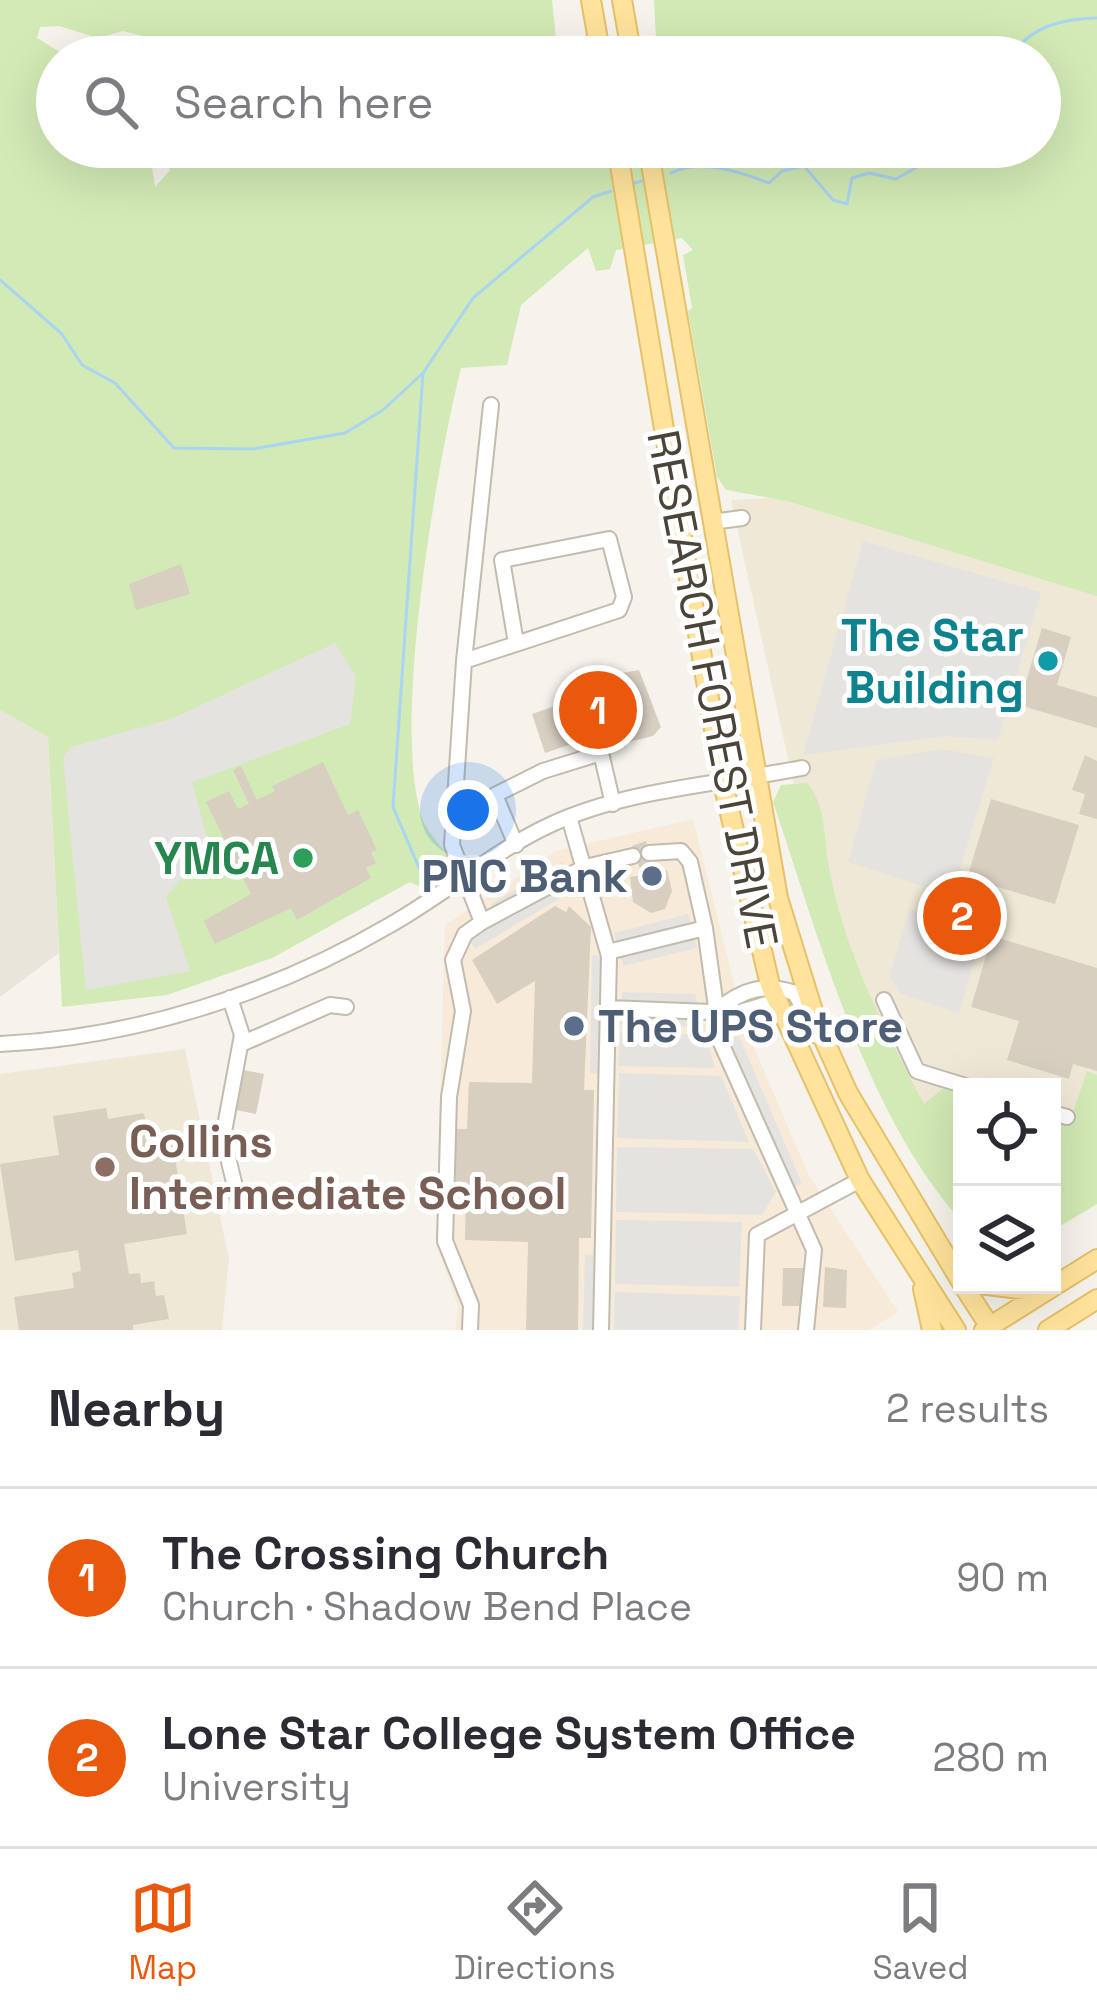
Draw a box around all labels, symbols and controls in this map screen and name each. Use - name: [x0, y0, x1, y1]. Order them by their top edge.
- search box: [36, 36, 1061, 168]
- icon: search: [78, 69, 144, 135]
- text: Search here: [174, 74, 433, 131]
- street label: RESEARCH FOREST DRIVE: [634, 425, 791, 953]
- place label: The Star Building: [841, 607, 1024, 716]
- marker: The Star Building: [1035, 648, 1061, 674]
- pin: 1: [559, 665, 637, 755]
- your location: [438, 780, 498, 840]
- place label: YMCA: [154, 830, 279, 887]
- marker: YMCA: [290, 845, 316, 871]
- place label: PNC Bank: [421, 848, 628, 905]
- marker: PNC Bank: [639, 863, 665, 889]
- pin: 2: [923, 871, 1001, 961]
- place label: The UPS Store: [598, 998, 903, 1055]
- marker: The UPS Store: [561, 1013, 587, 1039]
- map controls: [953, 1078, 1061, 1294]
- button: locate: [953, 1078, 1061, 1186]
- place label: Collins Intermediate School: [129, 1113, 566, 1222]
- marker: Collins Intermediate School: [92, 1154, 118, 1180]
- button: layers: [953, 1186, 1061, 1294]
- text: Nearby: [48, 1376, 225, 1441]
- text: 2 results: [886, 1384, 1049, 1433]
- text: The Crossing Church: [162, 1525, 609, 1582]
- text: 1: [78, 1553, 96, 1602]
- text: 90 m: [957, 1553, 1049, 1602]
- text: Church · Shadow Bend Place: [162, 1582, 692, 1631]
- text: Lone Star College System Office: [162, 1705, 856, 1762]
- text: 2: [75, 1733, 99, 1782]
- text: 280 m: [933, 1733, 1049, 1782]
- text: University: [162, 1762, 351, 1811]
- tab: Map: [128, 1875, 197, 1989]
- tab: Directions: [454, 1875, 616, 1989]
- tab: Saved: [872, 1875, 969, 1989]

